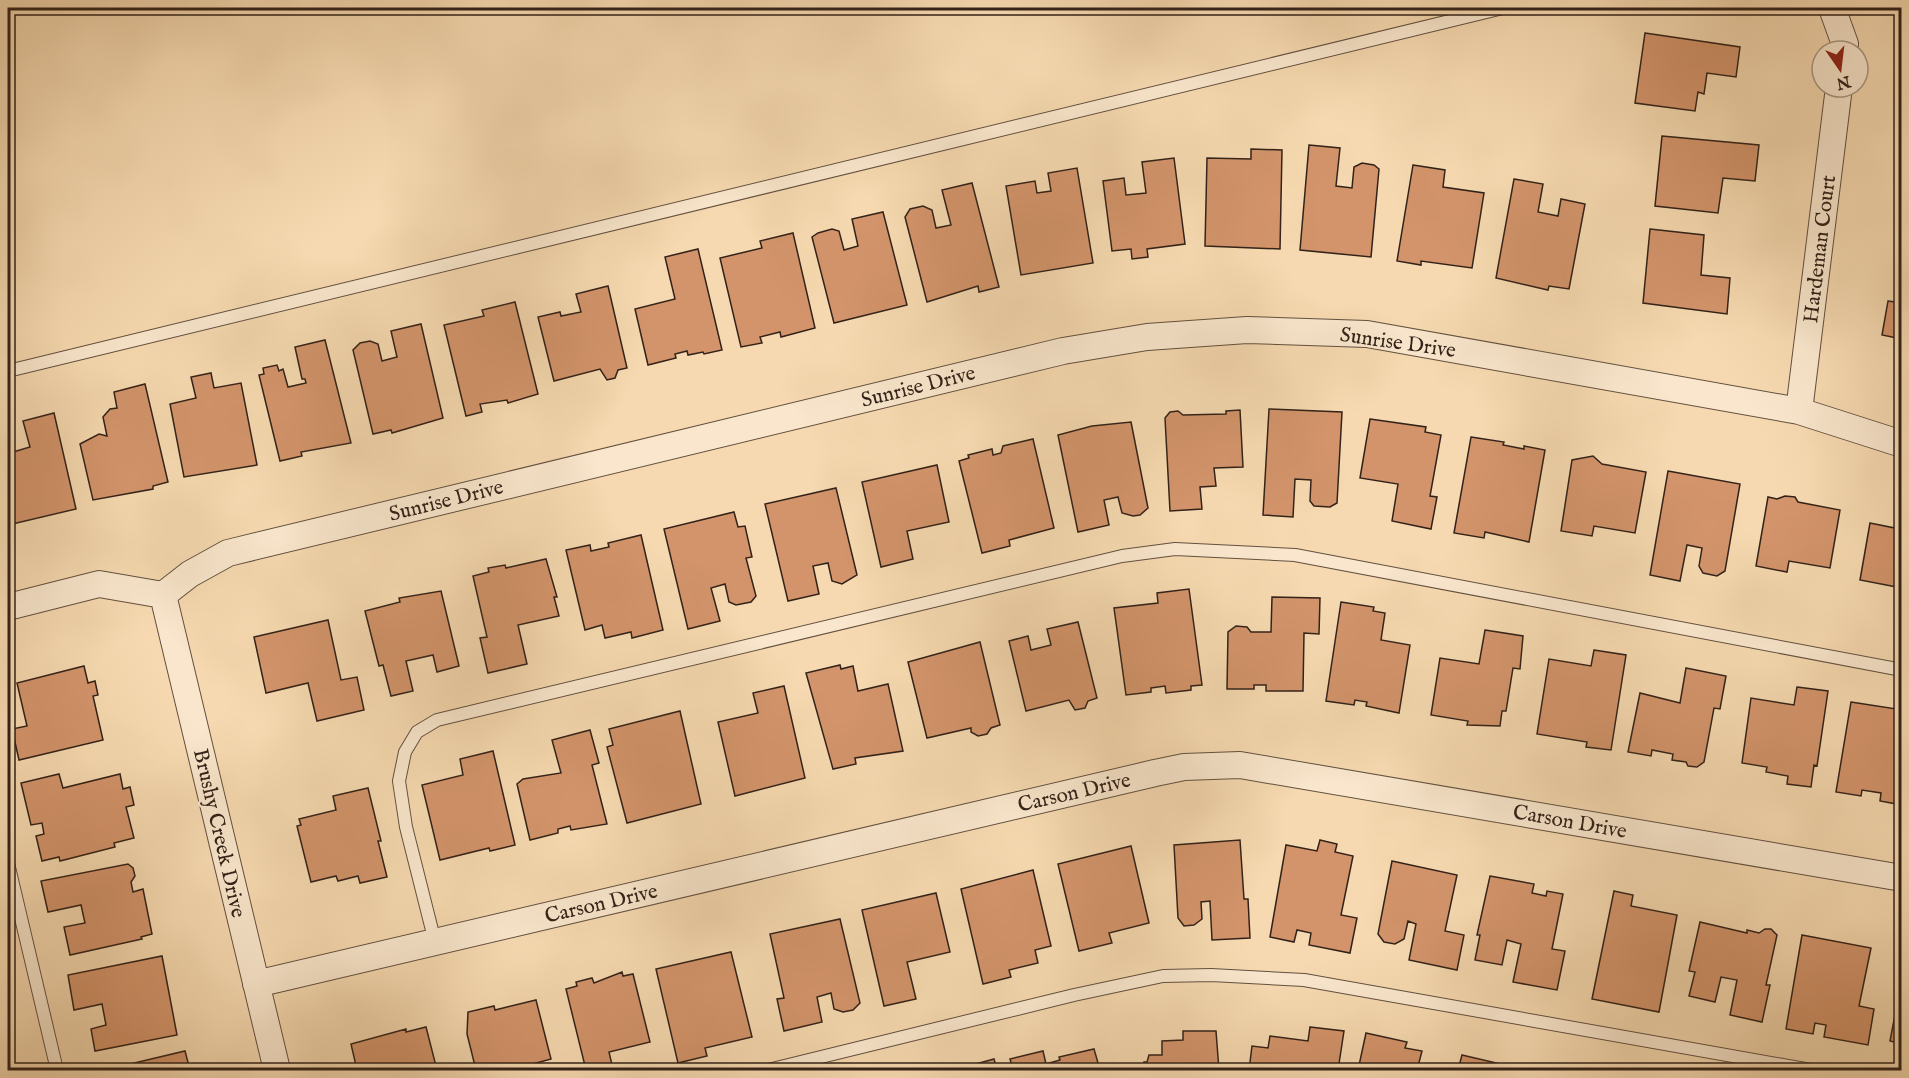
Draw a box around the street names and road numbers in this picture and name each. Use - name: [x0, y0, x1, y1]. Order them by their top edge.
- street label: Hardeman Court: [1798, 174, 1843, 325]
- street label: Sunrise Drive: [1338, 322, 1458, 365]
- street label: Sunrise Drive: [858, 360, 979, 415]
- street label: Sunrise Drive: [386, 474, 507, 529]
- street label: Brushy Creek Drive: [186, 746, 251, 921]
- street label: Carson Drive: [1015, 767, 1134, 820]
- street label: Carson Drive: [1511, 799, 1629, 846]
- street label: Carson Drive: [542, 878, 661, 931]

